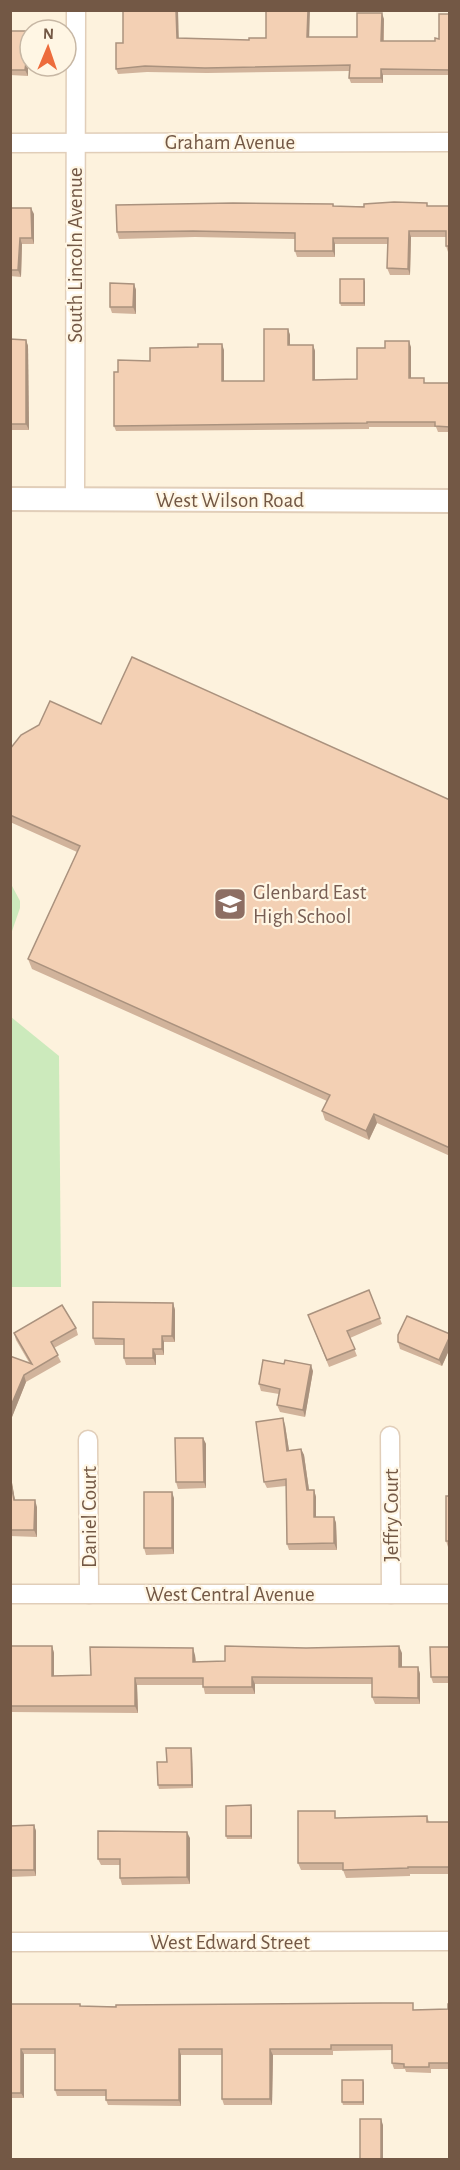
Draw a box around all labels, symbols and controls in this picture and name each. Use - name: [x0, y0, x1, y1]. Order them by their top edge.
- north arrow: [18, 18, 78, 78]
- text: N: [43, 26, 54, 42]
- street label: Graham Avenue: [165, 132, 295, 153]
- street label: South Lincoln Avenue: [65, 167, 86, 343]
- street label: West Wilson Road: [156, 490, 304, 511]
- place label: Glenbard East High School: [253, 882, 367, 927]
- school or university icon: Glenbard East High School: [212, 886, 248, 922]
- street label: Daniel Court: [79, 1466, 100, 1568]
- street label: Jeffry Court: [381, 1468, 402, 1561]
- street label: West Central Avenue: [145, 1584, 315, 1605]
- street label: West Edward Street: [150, 1932, 310, 1953]

